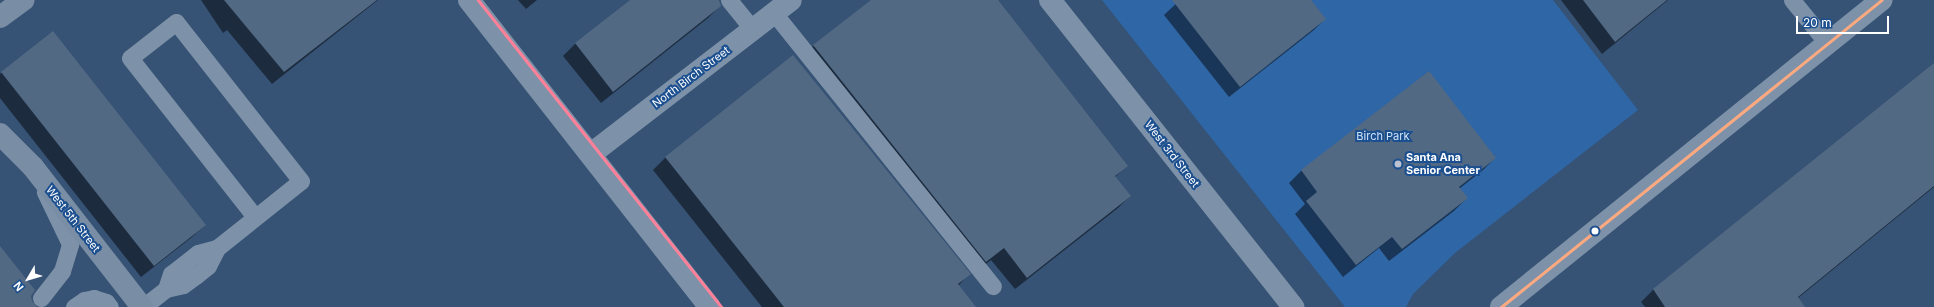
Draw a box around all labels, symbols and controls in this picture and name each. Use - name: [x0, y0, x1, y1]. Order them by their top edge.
- scale bar: [1798, 8, 1891, 34]
- text: 20 m: [1803, 15, 1832, 30]
- street label: North Birch Street: [650, 44, 732, 110]
- street label: West 3rd Street: [1142, 118, 1202, 190]
- park label: Birch Park: [1356, 129, 1410, 143]
- place label: Santa Ana Senior Center: [1406, 151, 1480, 177]
- marker: Santa Ana Senior Center: [1393, 159, 1403, 169]
- street label: West 5th Street: [43, 183, 103, 255]
- unlabelled marker: [1590, 226, 1600, 236]
- north arrow: [8, 259, 48, 299]
- text: N: [10, 279, 27, 294]

